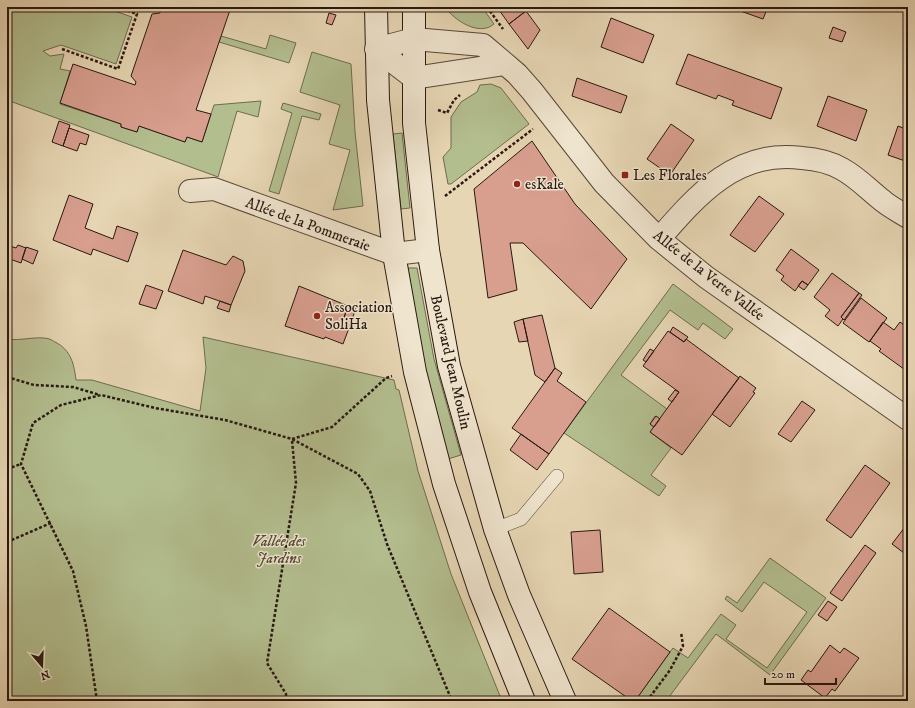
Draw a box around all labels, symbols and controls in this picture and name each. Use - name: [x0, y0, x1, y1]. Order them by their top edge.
- place label: Les Florales: [633, 166, 707, 185]
- marker: Les Florales: [620, 170, 630, 180]
- place label: esKale: [525, 175, 564, 194]
- marker: esKale: [512, 179, 522, 189]
- street label: Allée de la Pommeraie: [243, 193, 373, 256]
- street label: Allée de la Verte Vallée: [649, 226, 768, 325]
- street label: Boulevard Jean Moulin: [426, 293, 475, 431]
- place label: Association SoliHa: [325, 298, 393, 334]
- marker: Association SoliHa: [312, 311, 322, 321]
- park label: Vallée des Jardins: [252, 532, 306, 568]
- north arrow: [22, 646, 62, 686]
- scale bar: [765, 660, 836, 686]
- text: N: [38, 666, 51, 683]
- text: 20 m: [771, 667, 795, 682]

